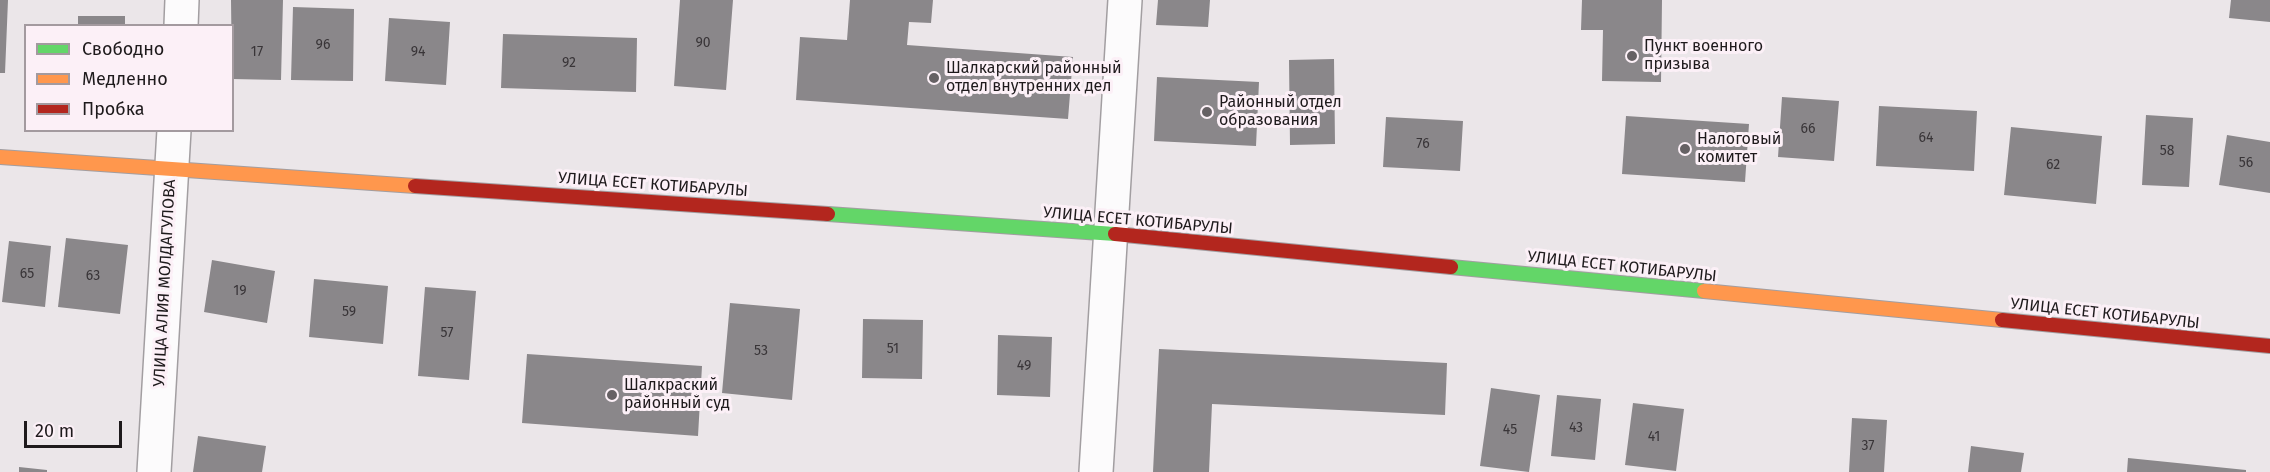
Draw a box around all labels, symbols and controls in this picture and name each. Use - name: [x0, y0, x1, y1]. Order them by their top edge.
- legend: [24, 24, 234, 132]
- house number: 90: [695, 35, 711, 51]
- house number: 96: [316, 37, 330, 53]
- place label: Пункт военного призыва: [1644, 37, 1763, 75]
- text: Свободно: [82, 38, 164, 60]
- house number: 17: [251, 44, 263, 60]
- house number: 94: [411, 44, 425, 60]
- marker: Пункт военного призыва: [1625, 49, 1639, 63]
- house number: 92: [562, 55, 576, 71]
- place label: Шалкарский районный отдел внутренних дел: [946, 59, 1122, 97]
- text: Медленно: [82, 68, 168, 90]
- marker: Шалкарский районный отдел внутренних дел: [927, 71, 941, 85]
- place label: Районный отдел образования: [1219, 93, 1342, 131]
- text: Пробка: [82, 98, 145, 120]
- marker: Районный отдел образования: [1200, 105, 1214, 119]
- house number: 66: [1801, 121, 1815, 137]
- place label: Налоговый комитет: [1697, 130, 1781, 168]
- house number: 64: [1919, 130, 1933, 146]
- house number: 76: [1416, 136, 1430, 152]
- marker: Налоговый комитет: [1678, 142, 1692, 156]
- house number: 58: [2160, 143, 2174, 159]
- house number: 56: [2239, 155, 2253, 171]
- house number: 62: [2046, 157, 2060, 173]
- street label: УЛИЦА ЕСЕТ КОТИБАРУЛЫ: [557, 169, 749, 201]
- street label: УЛИЦА АЛИЯ МОЛДАГУЛОВА: [150, 179, 180, 387]
- street label: УЛИЦА ЕСЕТ КОТИБАРУЛЫ: [1042, 203, 1234, 239]
- street label: УЛИЦА ЕСЕТ КОТИБАРУЛЫ: [1526, 248, 1718, 286]
- house number: 65: [20, 266, 34, 282]
- house number: 63: [86, 268, 100, 284]
- house number: 19: [233, 283, 247, 299]
- street label: УЛИЦА ЕСЕТ КОТИБАРУЛЫ: [2009, 295, 2201, 333]
- house number: 59: [342, 304, 356, 320]
- house number: 57: [441, 325, 453, 341]
- house number: 51: [887, 341, 899, 357]
- house number: 53: [754, 343, 768, 359]
- house number: 49: [1017, 358, 1031, 374]
- place label: Шалкраский районный суд: [624, 376, 730, 414]
- marker: Шалкраский районный суд: [605, 388, 619, 402]
- scale bar: [27, 409, 124, 447]
- text: 20 m: [35, 420, 74, 442]
- house number: 43: [1569, 420, 1583, 436]
- house number: 45: [1503, 422, 1517, 438]
- house number: 41: [1648, 429, 1660, 445]
- house number: 37: [1861, 438, 1875, 454]

